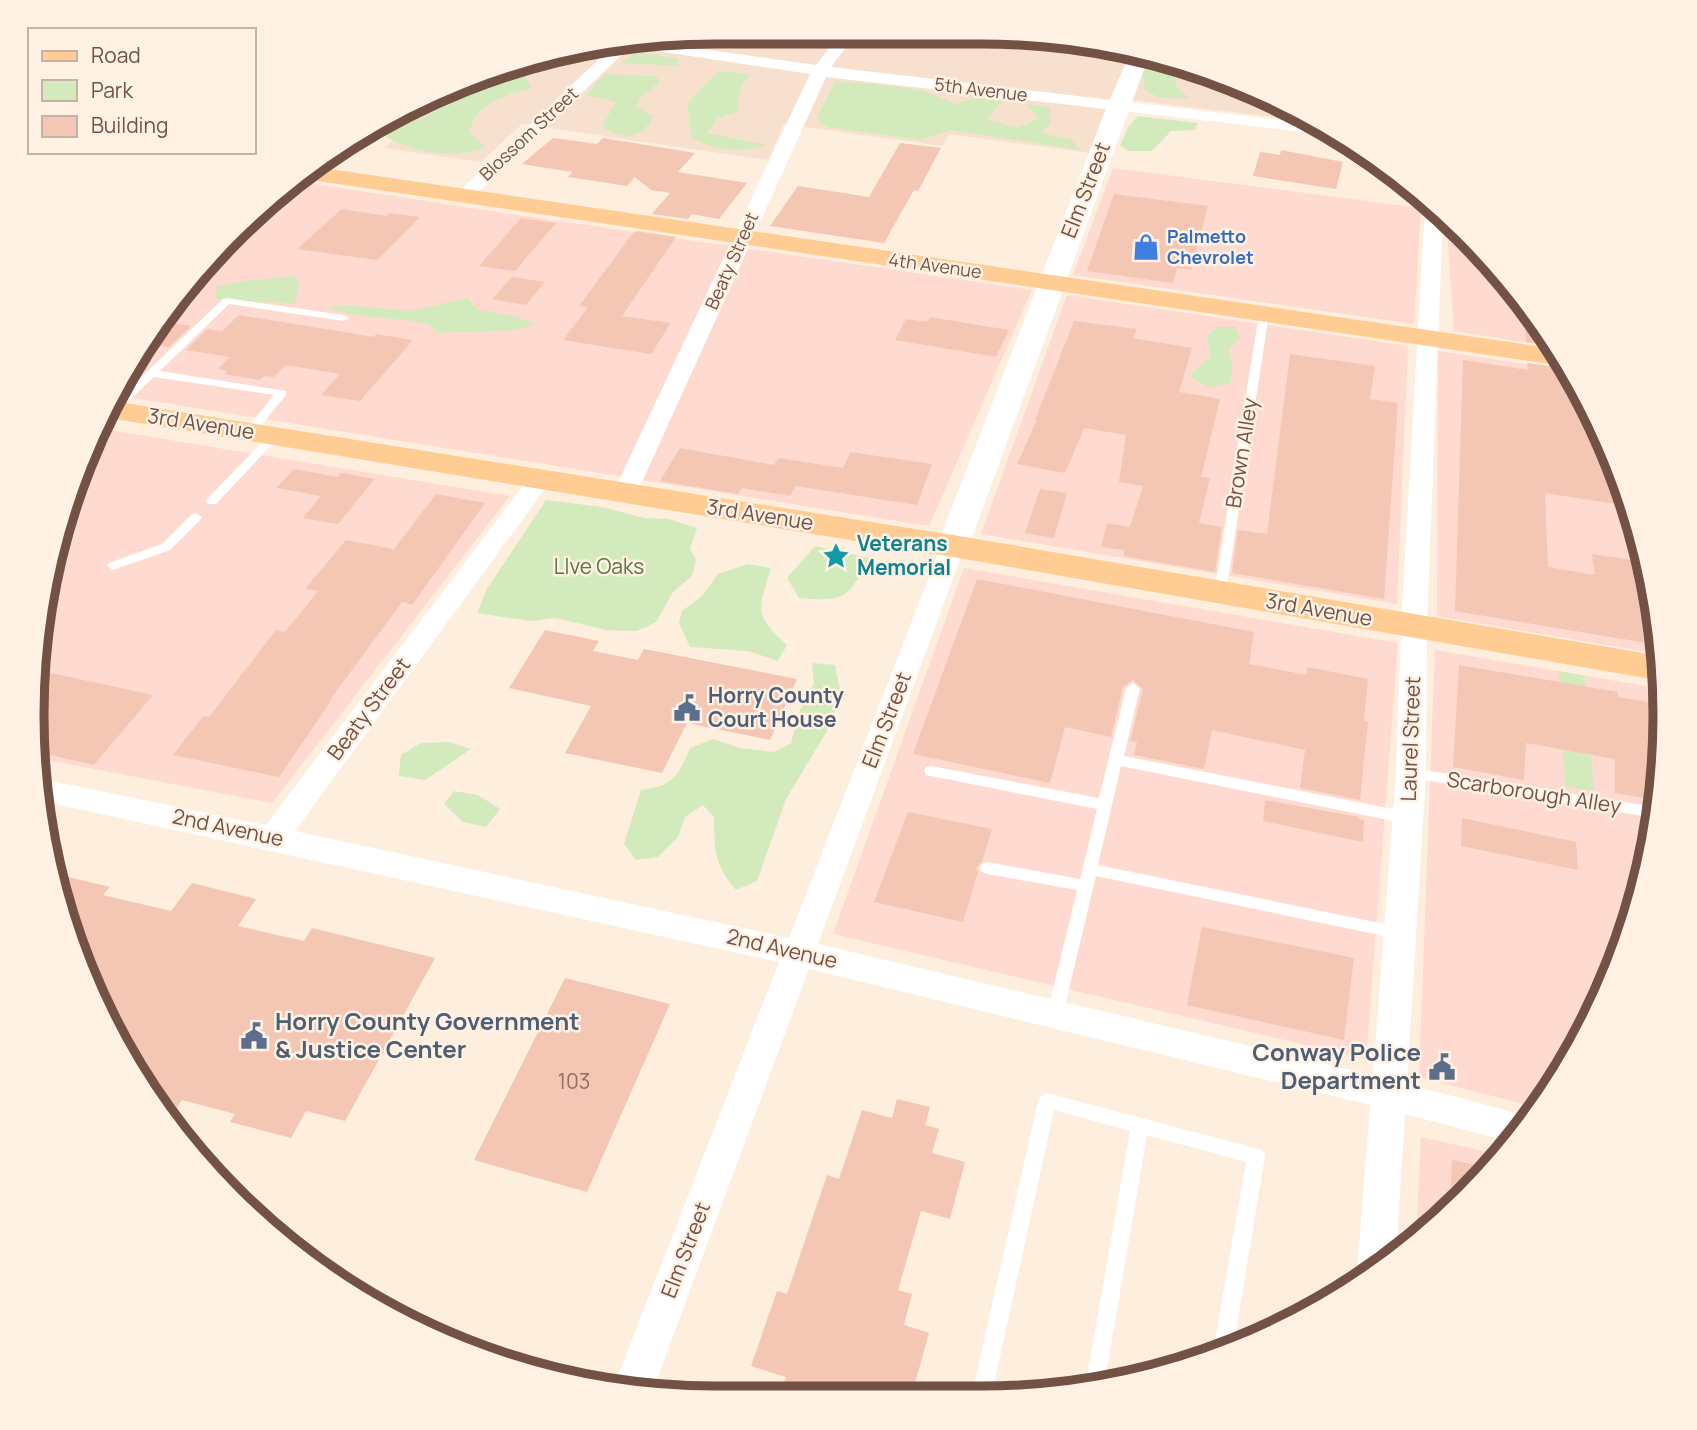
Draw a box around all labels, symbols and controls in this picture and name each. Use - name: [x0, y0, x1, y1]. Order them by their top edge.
- legend: [28, 28, 256, 154]
- text: Road: [91, 41, 141, 69]
- street label: 5th Avenue: [933, 71, 1029, 107]
- text: Park: [91, 76, 133, 104]
- street label: Blossom Street: [474, 81, 583, 185]
- text: Building: [91, 111, 168, 139]
- street label: Elm Street: [1054, 138, 1116, 242]
- street label: Beaty Street: [699, 208, 763, 313]
- place label: Palmetto Chevrolet: [1167, 224, 1254, 269]
- shop icon: Palmetto Chevrolet: [1131, 232, 1161, 262]
- street label: 4th Avenue: [887, 247, 983, 283]
- street label: Brown Alley: [1218, 396, 1264, 510]
- street label: 3rd Avenue: [146, 401, 256, 445]
- street label: 3rd Avenue: [705, 492, 815, 536]
- place label: Veterans Memorial: [857, 529, 951, 581]
- place icon: Veterans Memorial: [821, 541, 851, 571]
- park label: LIve Oaks: [554, 552, 644, 580]
- street label: 3rd Avenue: [1264, 586, 1375, 632]
- street label: Beaty Street: [320, 651, 416, 765]
- street label: Elm Street: [855, 668, 917, 772]
- street label: Laurel Street: [1394, 676, 1426, 802]
- place label: Horry County Court House: [708, 681, 844, 733]
- public building icon: Horry County Court House: [672, 693, 702, 723]
- street label: Scarborough Alley: [1445, 764, 1623, 820]
- street label: 2nd Avenue: [170, 802, 286, 852]
- street label: 2nd Avenue: [724, 922, 840, 974]
- place label: Horry County Government & Justice Center: [275, 1004, 580, 1065]
- public building icon: Horry County Government & Justice Center: [239, 1021, 269, 1051]
- place label: Conway Police Department: [1252, 1035, 1421, 1096]
- public building icon: Conway Police Department: [1427, 1052, 1457, 1082]
- house number: 103: [558, 1067, 590, 1095]
- street label: Elm Street: [654, 1198, 716, 1302]

